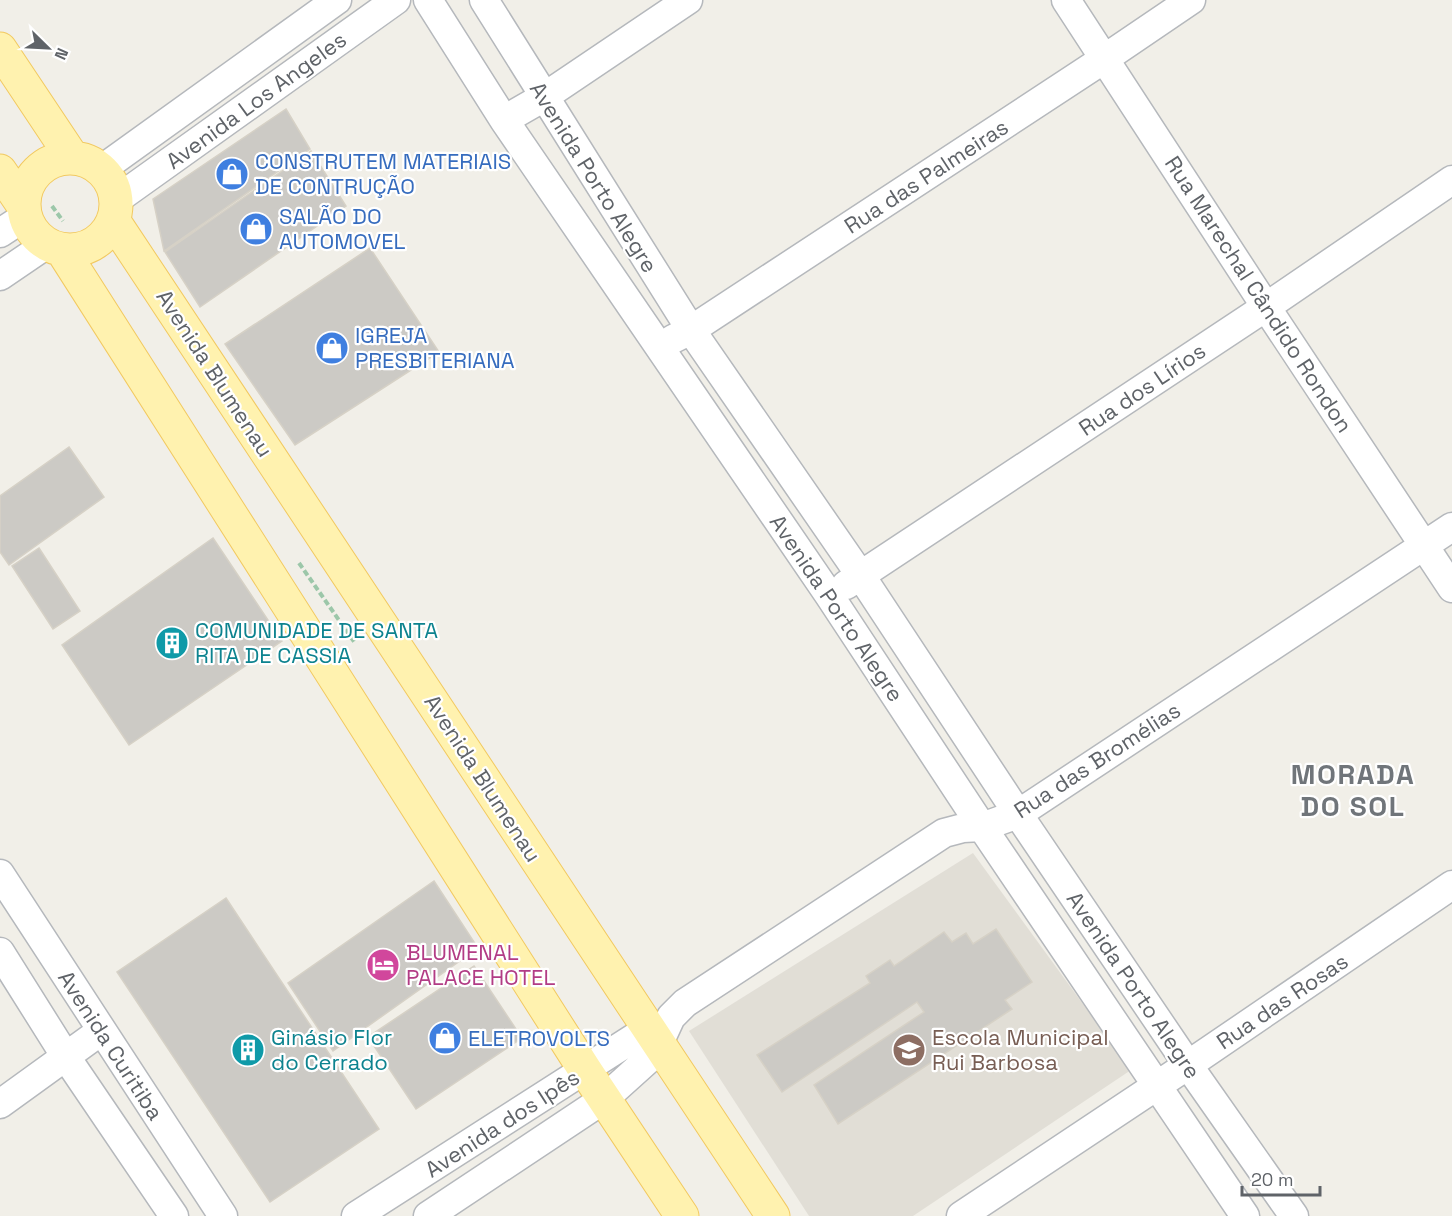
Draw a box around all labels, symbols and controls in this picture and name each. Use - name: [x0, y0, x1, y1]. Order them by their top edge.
- north arrow: [18, 18, 78, 78]
- street label: Avenida Los Angeles: [160, 25, 352, 175]
- text: N: [49, 45, 73, 63]
- street label: Avenida Porto Alegre: [524, 76, 664, 278]
- street label: Rua das Palmeiras: [839, 113, 1013, 239]
- place label: CONSTRUTEM MATERIAIS DE CONTRUÇÃO: [255, 147, 511, 200]
- street label: Rua Marechal Cândido Rondon: [1159, 150, 1359, 438]
- shop icon: CONSTRUTEM MATERIAIS DE CONTRUÇÃO: [214, 156, 250, 192]
- place label: SALÃO DO AUTOMOVEL: [279, 202, 406, 255]
- shop icon: SALÃO DO AUTOMOVEL: [238, 211, 274, 247]
- street label: Avenida Blumenau: [150, 284, 280, 462]
- place label: IGREJA PRESBITERIANA: [355, 321, 515, 374]
- shop icon: IGREJA PRESBITERIANA: [314, 330, 350, 366]
- street label: Rua dos Lírios: [1073, 336, 1211, 442]
- street label: Avenida Porto Alegre: [764, 509, 910, 707]
- place label: COMUNIDADE DE SANTA RITA DE CASSIA: [195, 616, 438, 669]
- building icon: COMUNIDADE DE SANTA RITA DE CASSIA: [154, 625, 190, 661]
- street label: Avenida Blumenau: [418, 689, 548, 867]
- street label: Rua das Bromélias: [1009, 696, 1185, 824]
- district label: MORADA DO SOL: [1291, 756, 1415, 824]
- street label: Avenida Porto Alegre: [1061, 886, 1207, 1084]
- place label: BLUMENAL PALACE HOTEL: [406, 938, 555, 991]
- hotel icon: BLUMENAL PALACE HOTEL: [365, 947, 401, 983]
- street label: Rua das Rosas: [1211, 947, 1353, 1055]
- street label: Avenida Curitiba: [52, 965, 170, 1125]
- shop icon: ELETROVOLTS: [427, 1020, 463, 1056]
- place label: Ginásio Flor do Cerrado: [271, 1023, 392, 1076]
- place label: Escola Municipal Rui Barbosa: [932, 1023, 1109, 1076]
- place label: ELETROVOLTS: [468, 1024, 610, 1052]
- building icon: Ginásio Flor do Cerrado: [230, 1032, 266, 1068]
- school or university icon: Escola Municipal Rui Barbosa: [891, 1032, 927, 1068]
- street label: Avenida dos Ipês: [420, 1063, 584, 1183]
- scale bar: [1242, 1159, 1320, 1197]
- text: 20 m: [1251, 1168, 1294, 1191]

